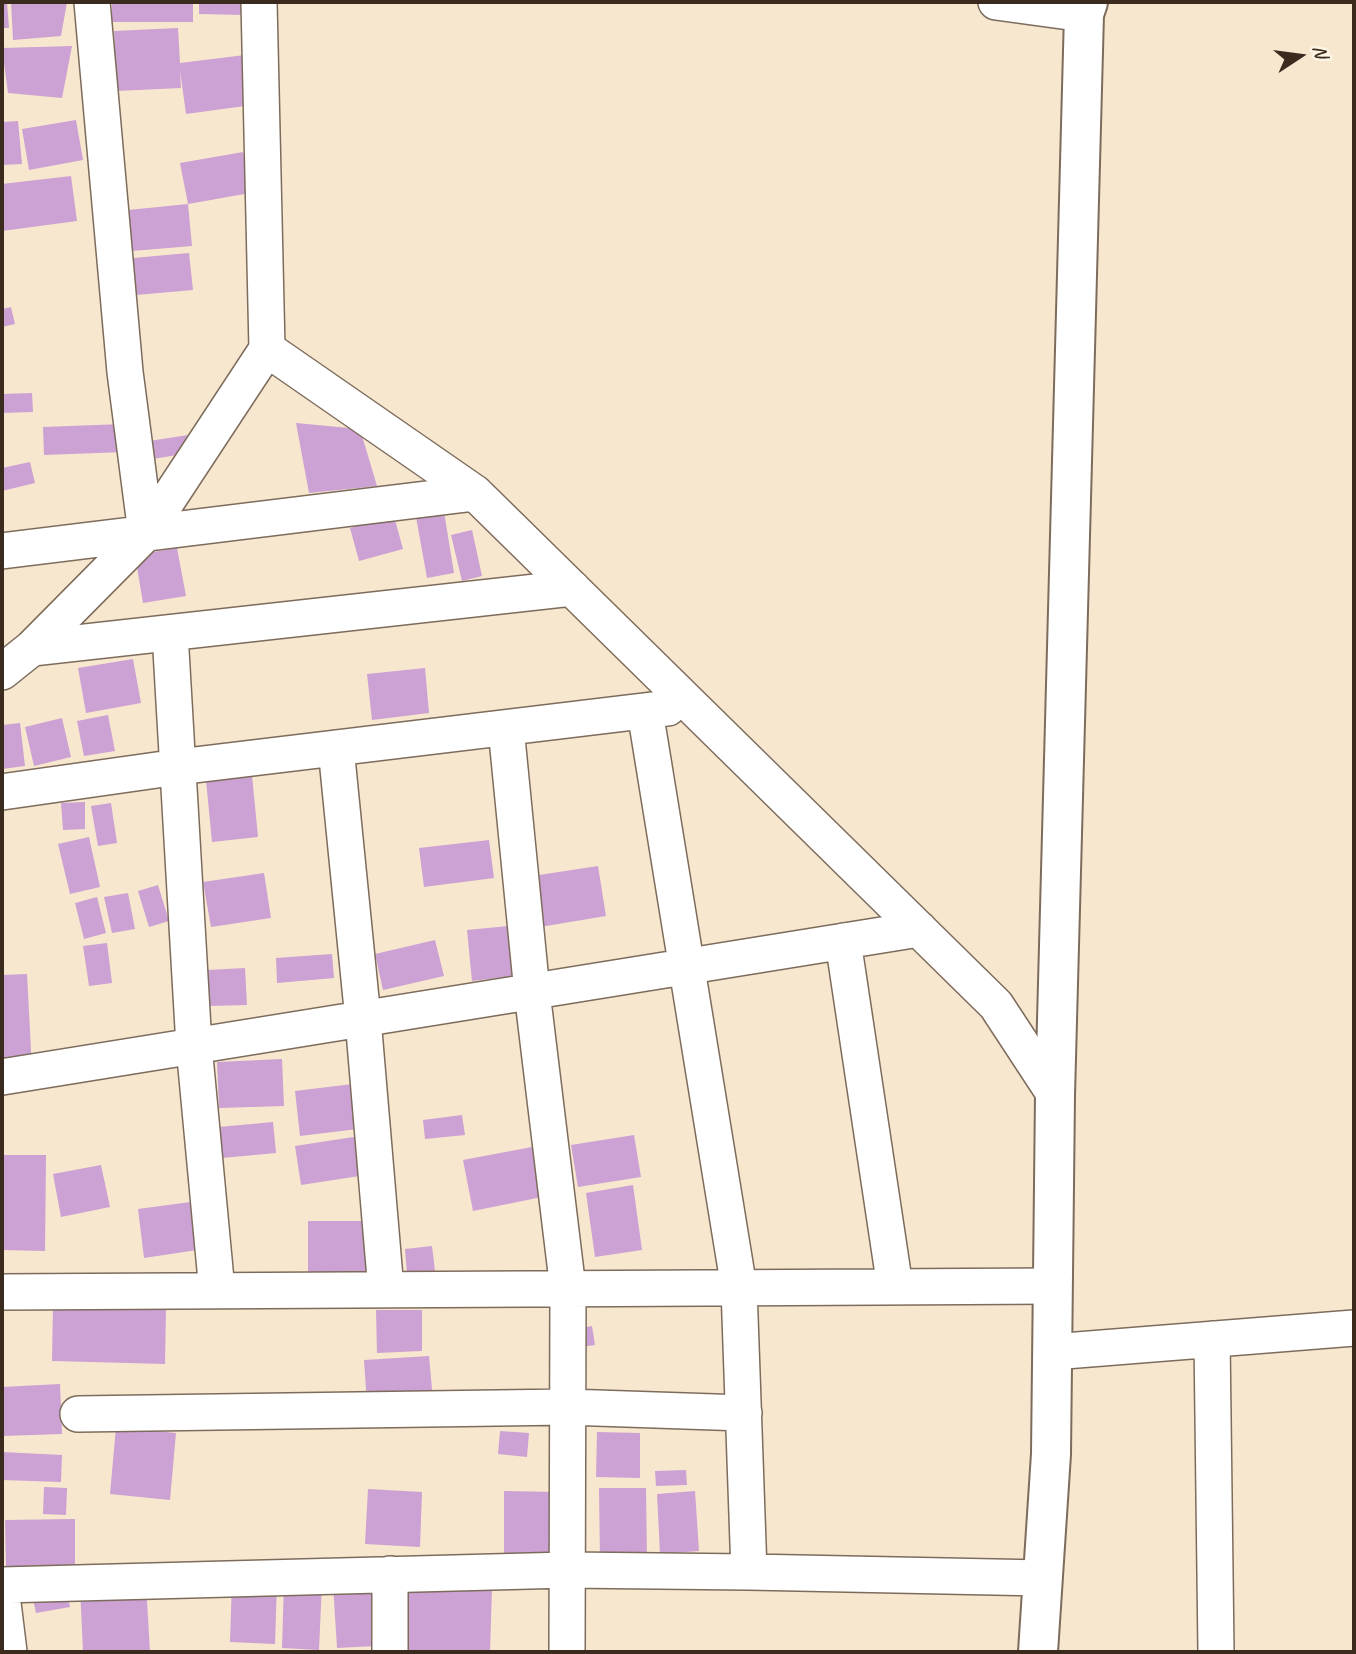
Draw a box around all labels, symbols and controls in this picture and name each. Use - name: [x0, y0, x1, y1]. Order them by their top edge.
- north arrow: [1265, 21, 1335, 91]
- text: N: [1307, 43, 1333, 60]

